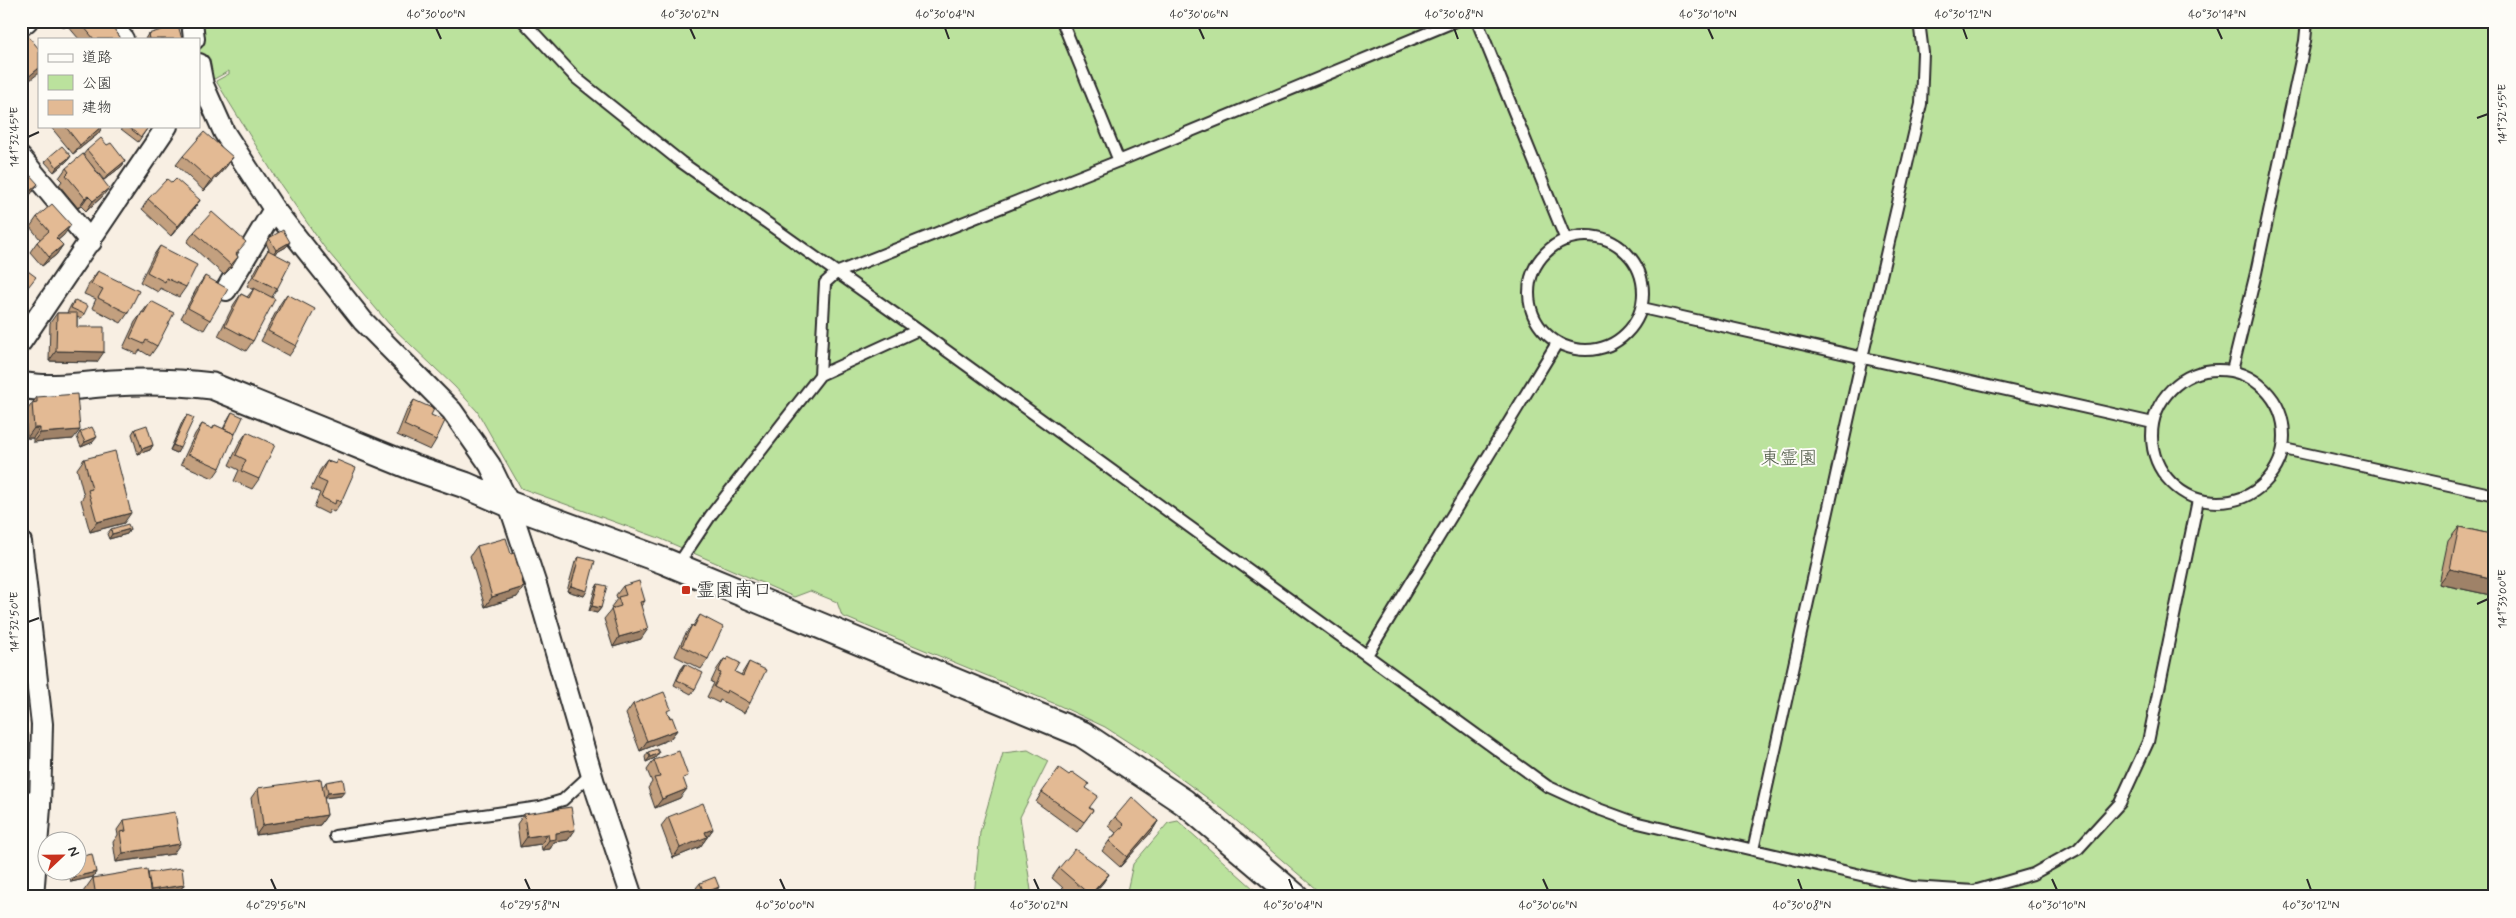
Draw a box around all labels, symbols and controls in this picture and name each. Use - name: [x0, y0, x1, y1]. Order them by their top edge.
- text: 40°30'00"N: [407, 7, 465, 23]
- text: 40°30'02"N: [661, 7, 719, 23]
- text: 40°30'04"N: [915, 7, 975, 23]
- text: 40°30'06"N: [1170, 7, 1228, 23]
- text: 40°30'08"N: [1425, 7, 1483, 23]
- text: 40°30'10"N: [1679, 7, 1737, 23]
- text: 40°30'12"N: [1935, 7, 1991, 23]
- text: 40°30'14"N: [2188, 7, 2246, 23]
- legend: [38, 38, 200, 128]
- text: 道路: [82, 48, 112, 68]
- text: 公園: [82, 74, 112, 94]
- text: 141°32'55"E: [2495, 84, 2511, 144]
- text: 建物: [82, 98, 112, 118]
- text: 141°32'45"E: [7, 107, 23, 167]
- park label: 東霊園: [1760, 446, 1818, 471]
- text: 141°33'00"E: [2495, 569, 2511, 629]
- place label: 霊園南口: [696, 578, 772, 603]
- marker: 霊園南口: [680, 584, 692, 596]
- text: 141°32'50"E: [7, 591, 23, 653]
- north arrow: [38, 830, 88, 880]
- text: N: [63, 844, 83, 859]
- text: 40°29'56"N: [246, 898, 306, 914]
- text: 40°29'58"N: [500, 898, 560, 914]
- text: 40°30'00"N: [756, 898, 814, 914]
- text: 40°30'02"N: [1010, 898, 1068, 914]
- text: 40°30'04"N: [1263, 898, 1323, 914]
- text: 40°30'06"N: [1519, 898, 1577, 914]
- text: 40°30'08"N: [1773, 898, 1831, 914]
- text: 40°30'10"N: [2028, 898, 2086, 914]
- text: 40°30'12"N: [2283, 898, 2339, 914]

